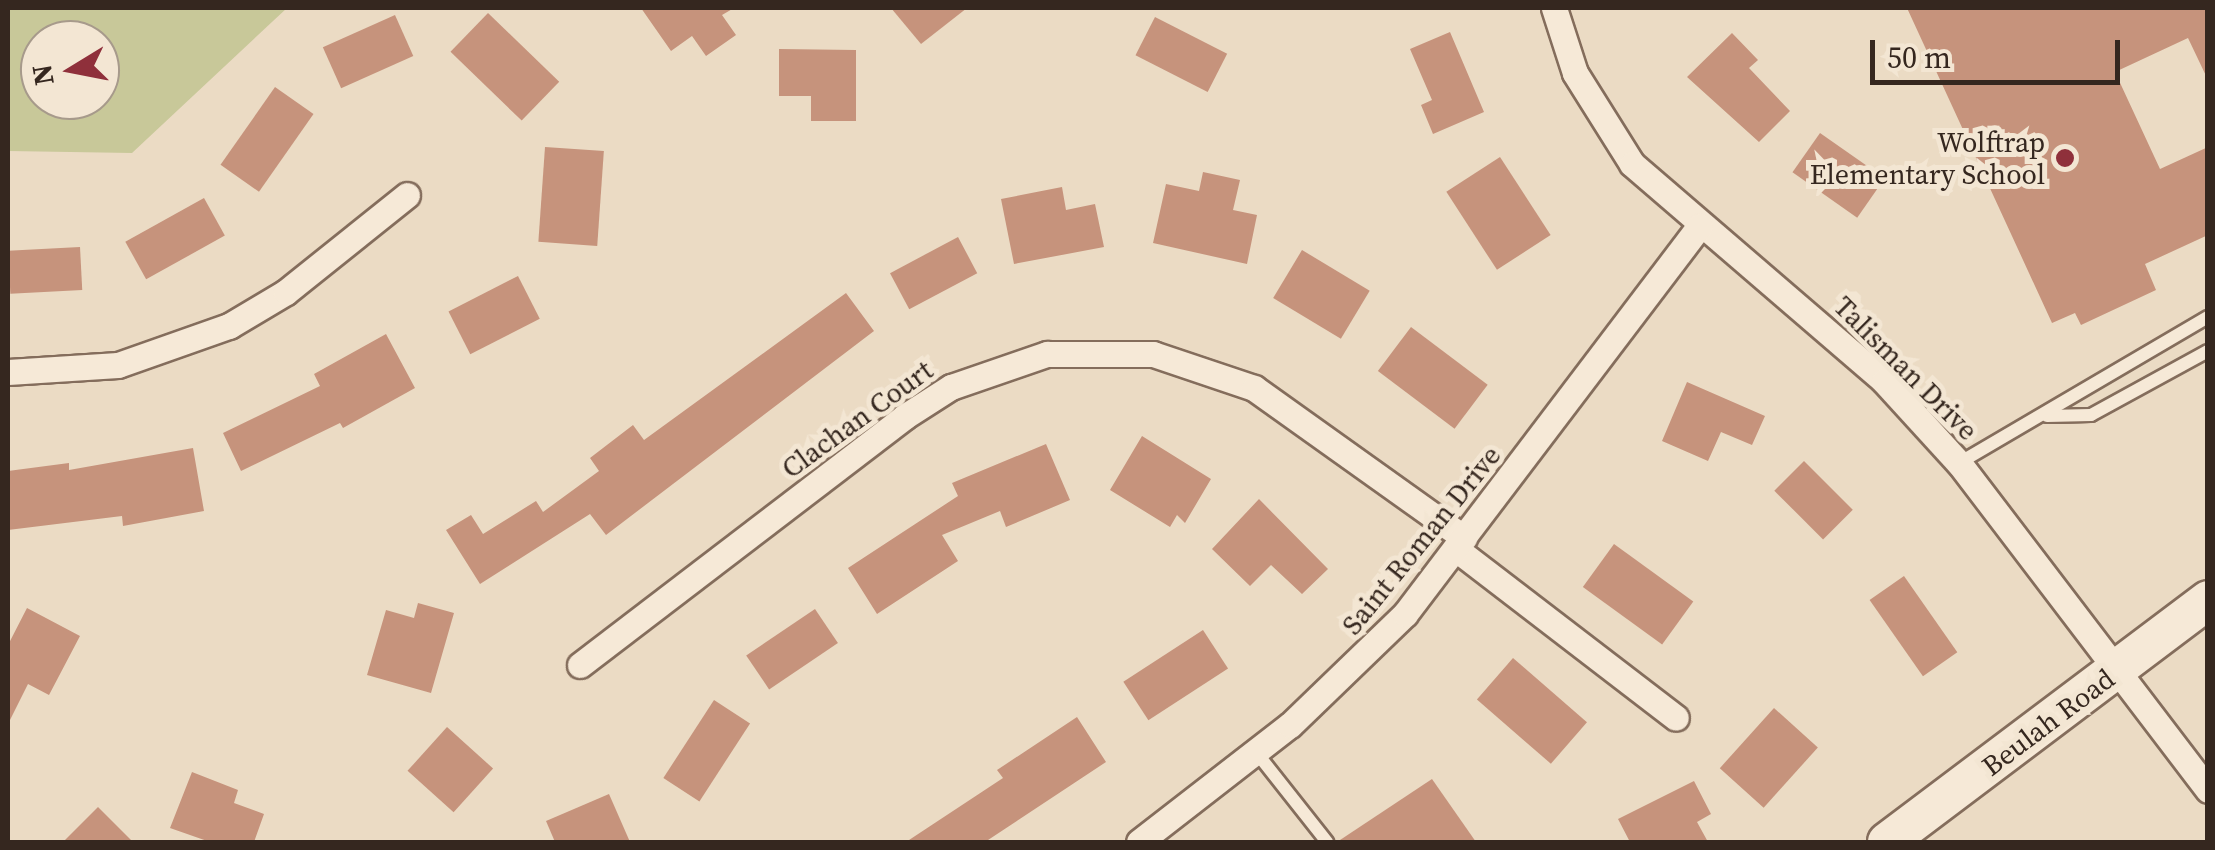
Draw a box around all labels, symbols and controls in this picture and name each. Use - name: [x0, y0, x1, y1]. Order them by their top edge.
- north arrow: [20, 20, 120, 120]
- scale bar: [1875, 20, 2125, 82]
- text: 50 m: [1887, 37, 1951, 78]
- text: N: [22, 62, 63, 88]
- place label: Wolftrap Elementary School: [1810, 125, 2045, 191]
- marker: Wolftrap Elementary School: [2054, 147, 2076, 169]
- street label: Talisman Drive: [1827, 289, 1985, 447]
- street label: Clachan Court: [775, 353, 939, 485]
- street label: Saint Roman Drive: [1335, 439, 1507, 641]
- street label: Beulah Road: [1975, 661, 2121, 783]

